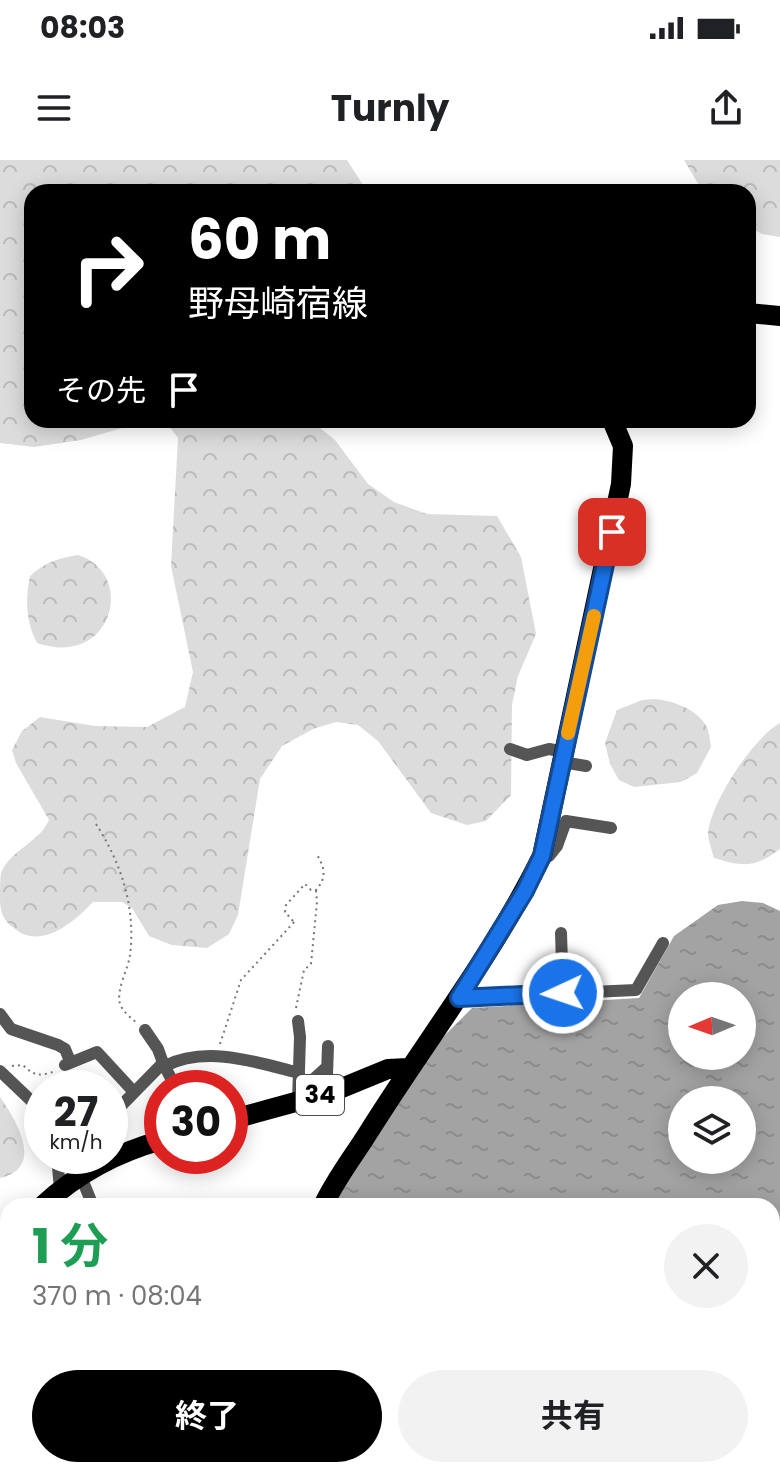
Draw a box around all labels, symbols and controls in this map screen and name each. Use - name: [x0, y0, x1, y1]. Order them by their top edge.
- text: 08:03: [40, 6, 125, 49]
- text: Turnly: [331, 83, 449, 134]
- icon: menu: [32, 86, 76, 130]
- icon: share: [704, 86, 748, 130]
- text: 60 m: [188, 200, 331, 279]
- icon: right: [56, 216, 160, 320]
- text: 野母崎宿線: [188, 278, 368, 329]
- icon: arrive: [162, 368, 206, 412]
- text: その先: [56, 369, 146, 412]
- pin: [578, 498, 646, 566]
- icon: arrive: [590, 510, 634, 554]
- position arrow: [521, 951, 605, 1035]
- north arrow: [668, 982, 756, 1070]
- map controls: [668, 982, 756, 1174]
- speed limit sign: 30: [144, 1070, 248, 1174]
- road number: 34: [296, 1075, 344, 1115]
- text: 27: [54, 1084, 98, 1140]
- button: layers: [668, 1086, 756, 1174]
- text: km/h: [49, 1128, 103, 1156]
- text: 1 分: [32, 1213, 108, 1280]
- button: close: [664, 1224, 748, 1308]
- text: 370 m · 08:04: [32, 1278, 202, 1314]
- button: 終了: [32, 1370, 382, 1462]
- button: 共有: [398, 1370, 748, 1462]

